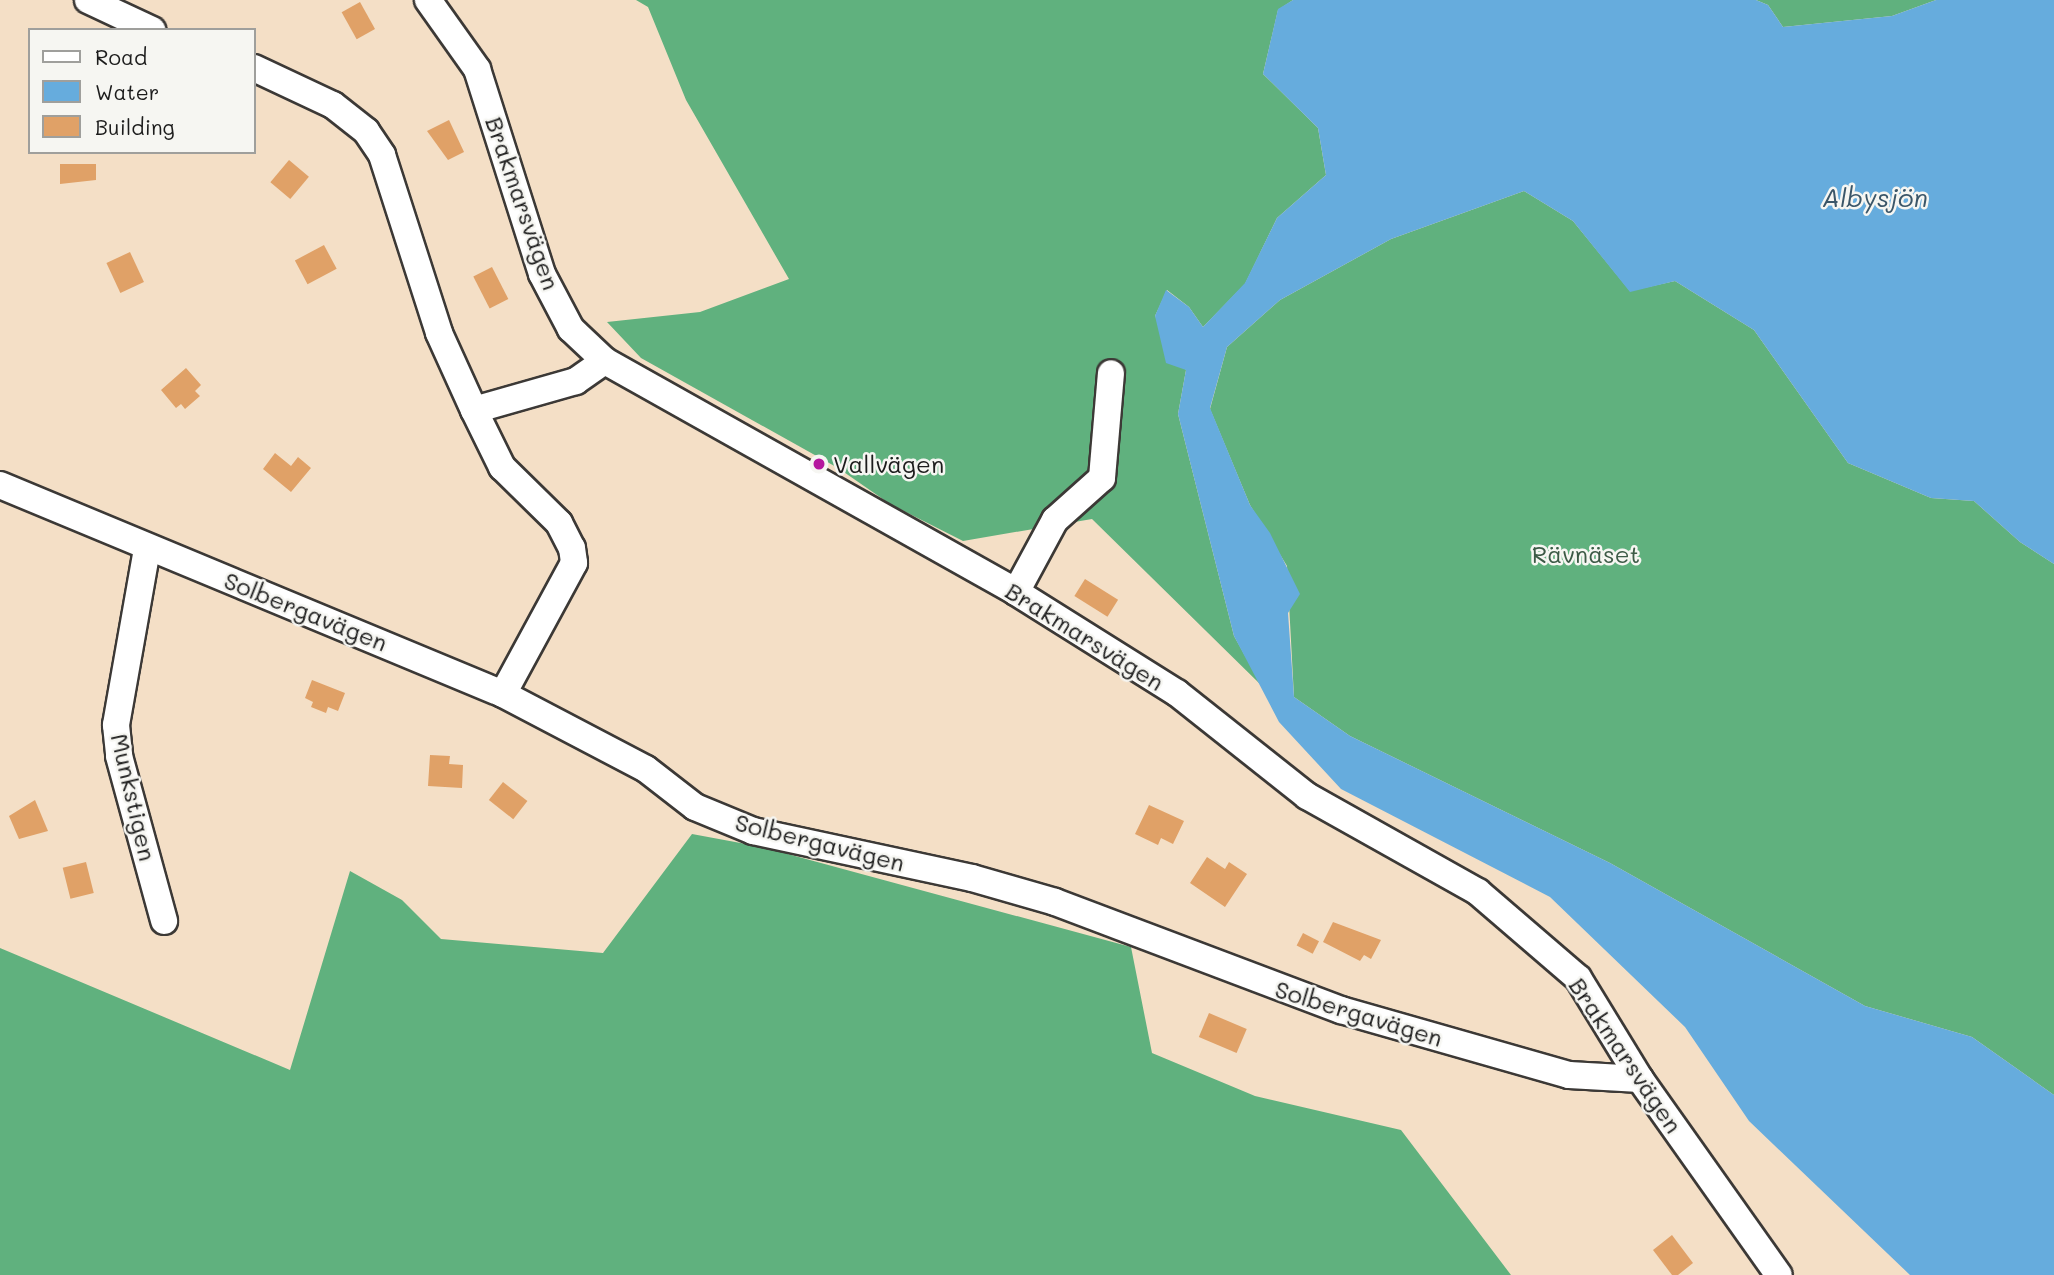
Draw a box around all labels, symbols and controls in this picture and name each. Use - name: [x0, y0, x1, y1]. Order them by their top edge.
- legend: [28, 28, 256, 154]
- text: Road: [95, 43, 147, 70]
- text: Water: [95, 78, 159, 105]
- text: Building: [95, 113, 175, 140]
- street label: Brakmarsvägen: [480, 113, 566, 293]
- water label: Albysjön: [1822, 182, 1928, 214]
- place label: Vallvägen: [833, 450, 944, 478]
- marker: Vallvägen: [811, 456, 827, 472]
- park label: Rävnäset: [1532, 540, 1640, 568]
- street label: Solbergavägen: [220, 565, 392, 657]
- street label: Brakmarsvägen: [1001, 576, 1169, 696]
- street label: Munkstigen: [105, 730, 163, 864]
- street label: Solbergavägen: [732, 807, 908, 877]
- street label: Brakmarsvägen: [1563, 972, 1689, 1138]
- street label: Solbergavägen: [1272, 974, 1446, 1052]

